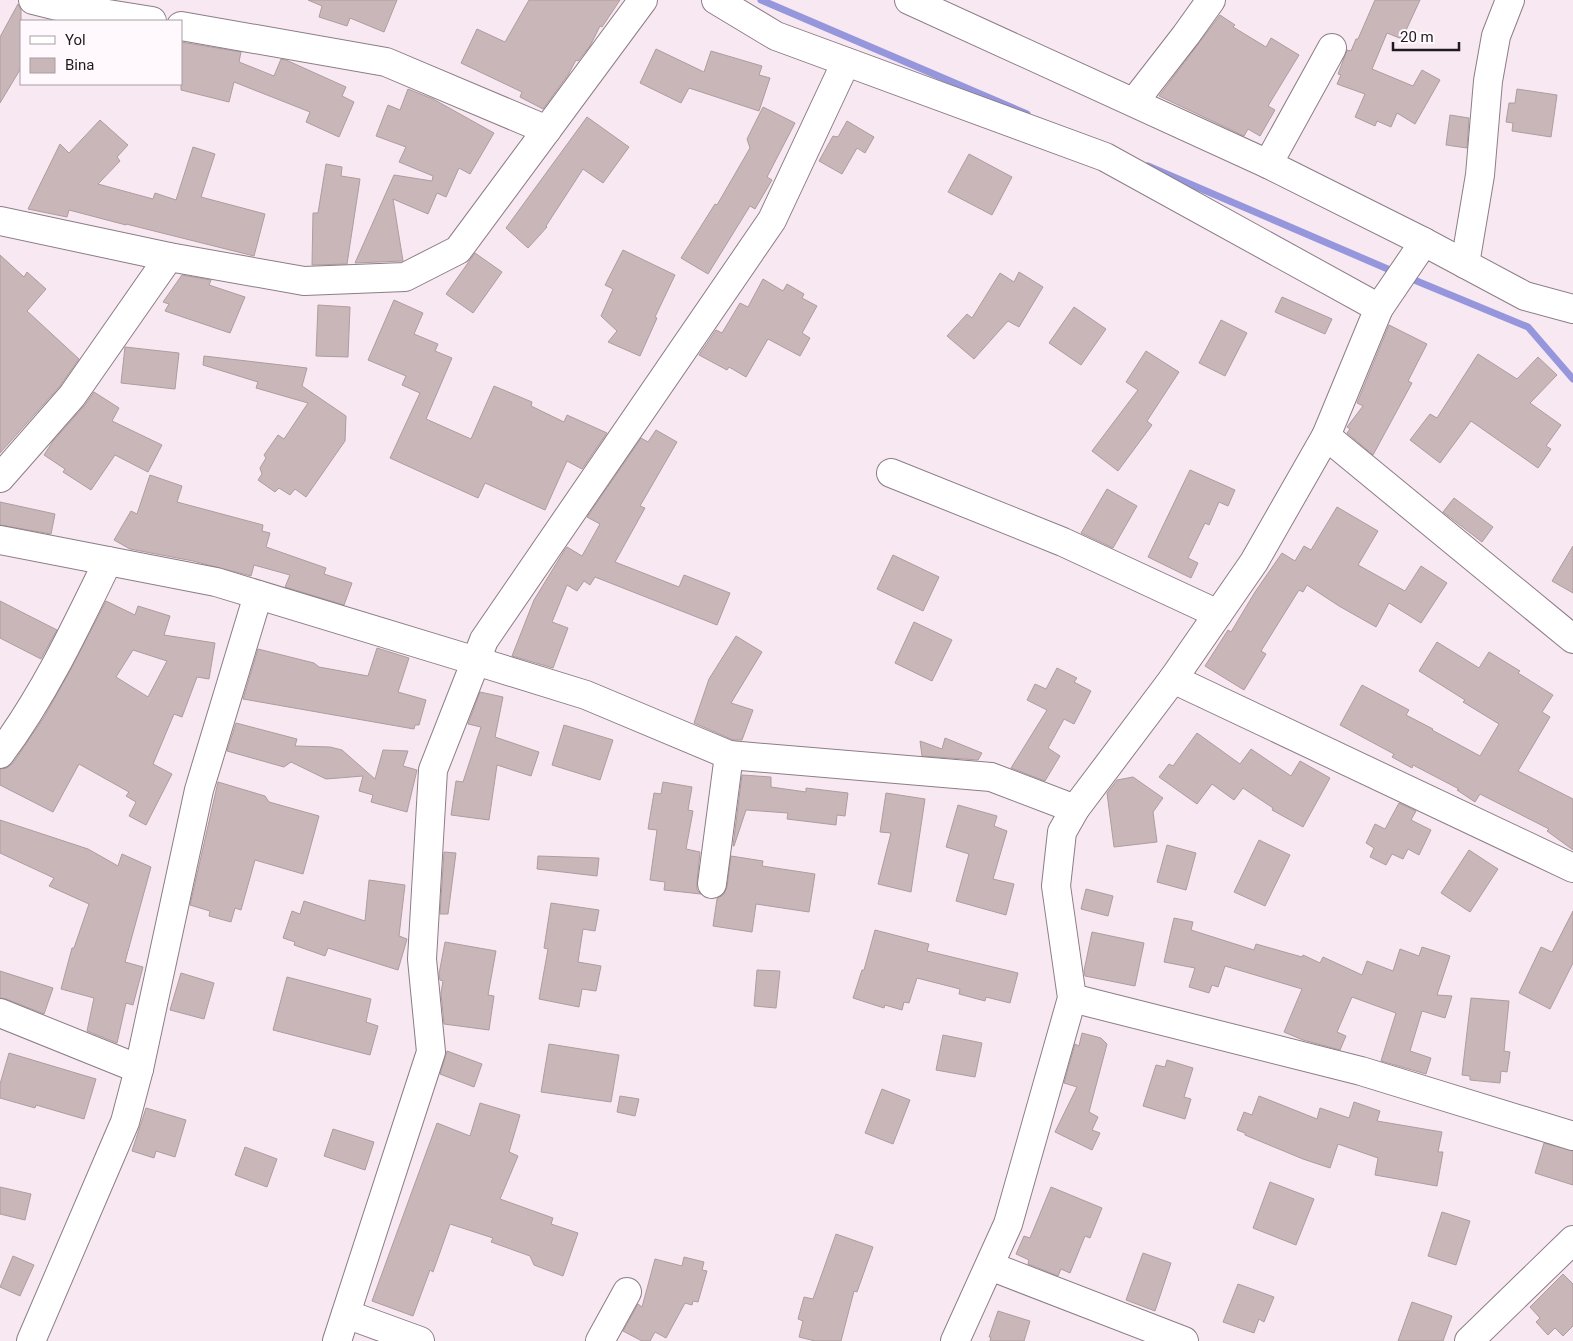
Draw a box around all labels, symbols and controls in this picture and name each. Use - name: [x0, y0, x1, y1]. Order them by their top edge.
- legend: [20, 20, 182, 85]
- scale bar: [1393, 20, 1459, 52]
- text: 20 m: [1400, 28, 1434, 46]
- text: Yol: [65, 31, 86, 49]
- text: Bina: [65, 56, 94, 74]

